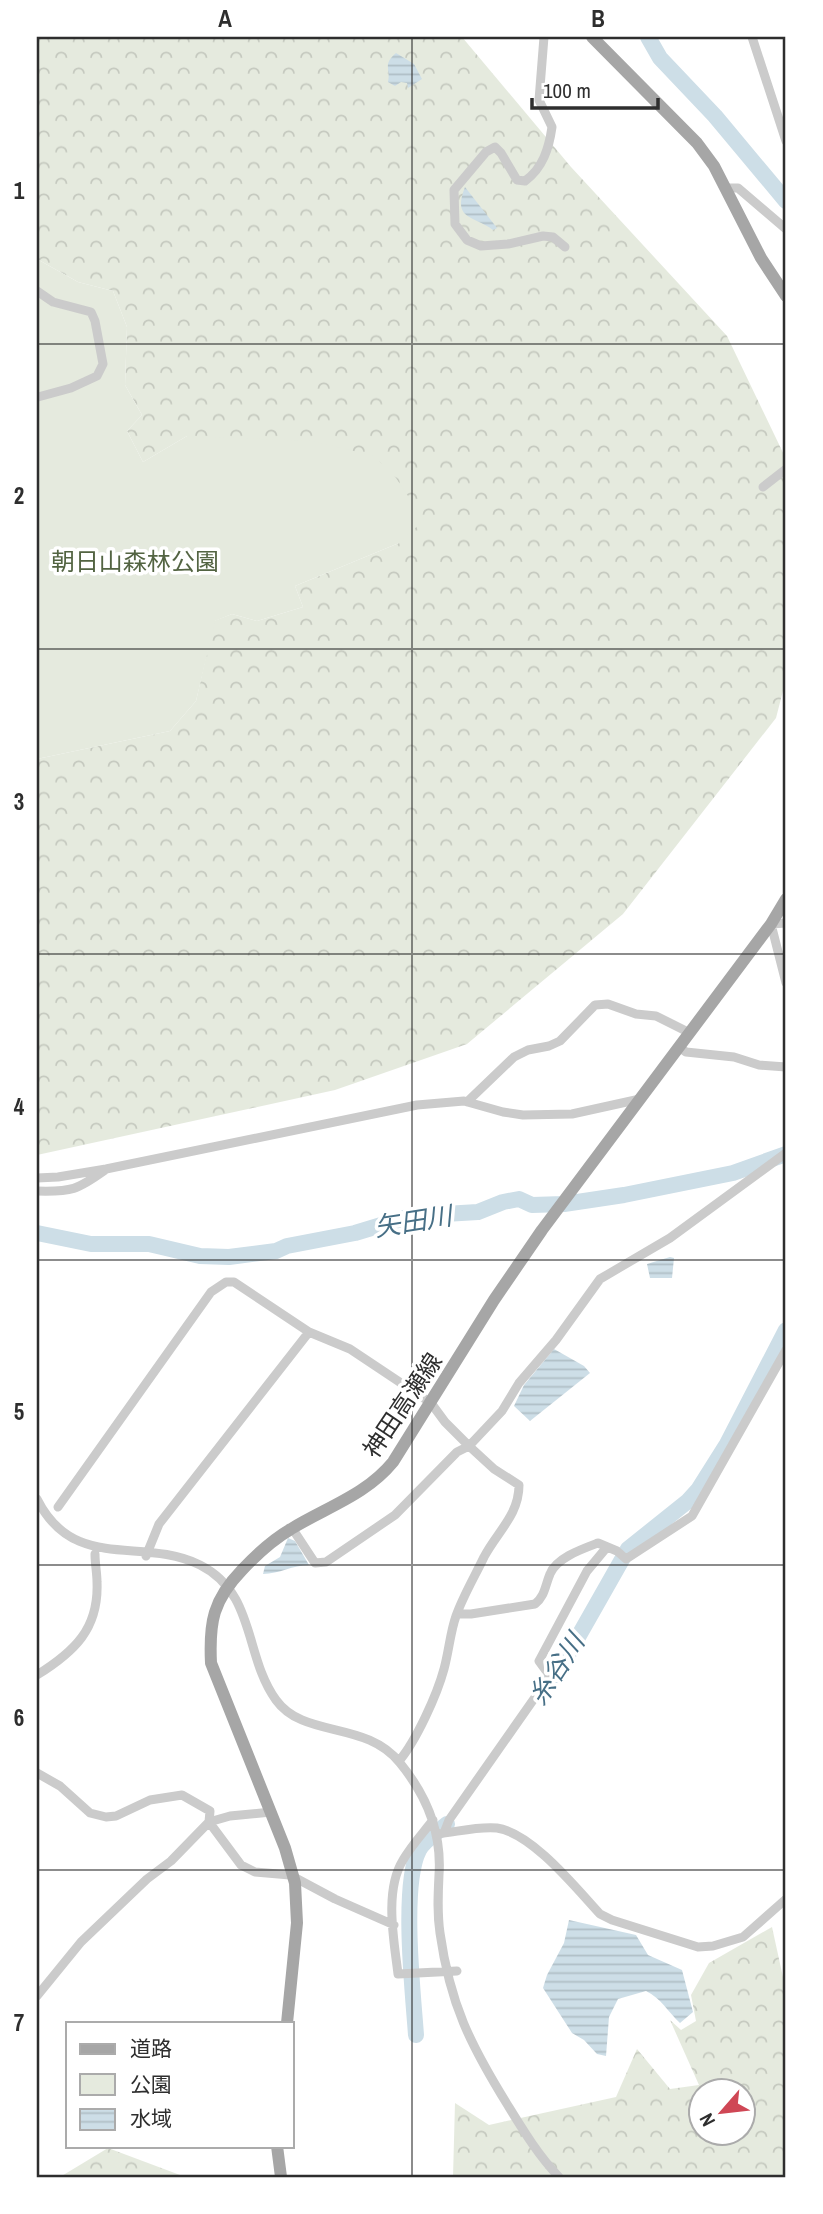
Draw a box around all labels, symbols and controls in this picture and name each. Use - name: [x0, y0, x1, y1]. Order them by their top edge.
- text: A: [218, 3, 232, 34]
- text: B: [591, 3, 605, 34]
- scale bar: [532, 66, 658, 110]
- text: 100 m: [543, 76, 591, 105]
- text: 1: [14, 175, 25, 206]
- text: 2: [14, 480, 24, 511]
- park label: 朝日山森林公園: [51, 545, 219, 577]
- text: 3: [14, 786, 24, 817]
- text: 4: [14, 1091, 25, 1122]
- water label: 矢田川: [372, 1197, 457, 1244]
- street label: 神田高瀬線: [355, 1346, 449, 1464]
- text: 5: [14, 1396, 24, 1427]
- water label: 糸谷川: [520, 1624, 594, 1711]
- text: 6: [14, 1702, 24, 1733]
- text: 7: [14, 2007, 24, 2038]
- legend: [66, 2022, 294, 2148]
- text: 道路: [130, 2034, 172, 2063]
- text: 公園: [130, 2070, 172, 2099]
- north arrow: [686, 2078, 756, 2148]
- text: 水域: [130, 2104, 172, 2133]
- text: N: [693, 2109, 721, 2131]

